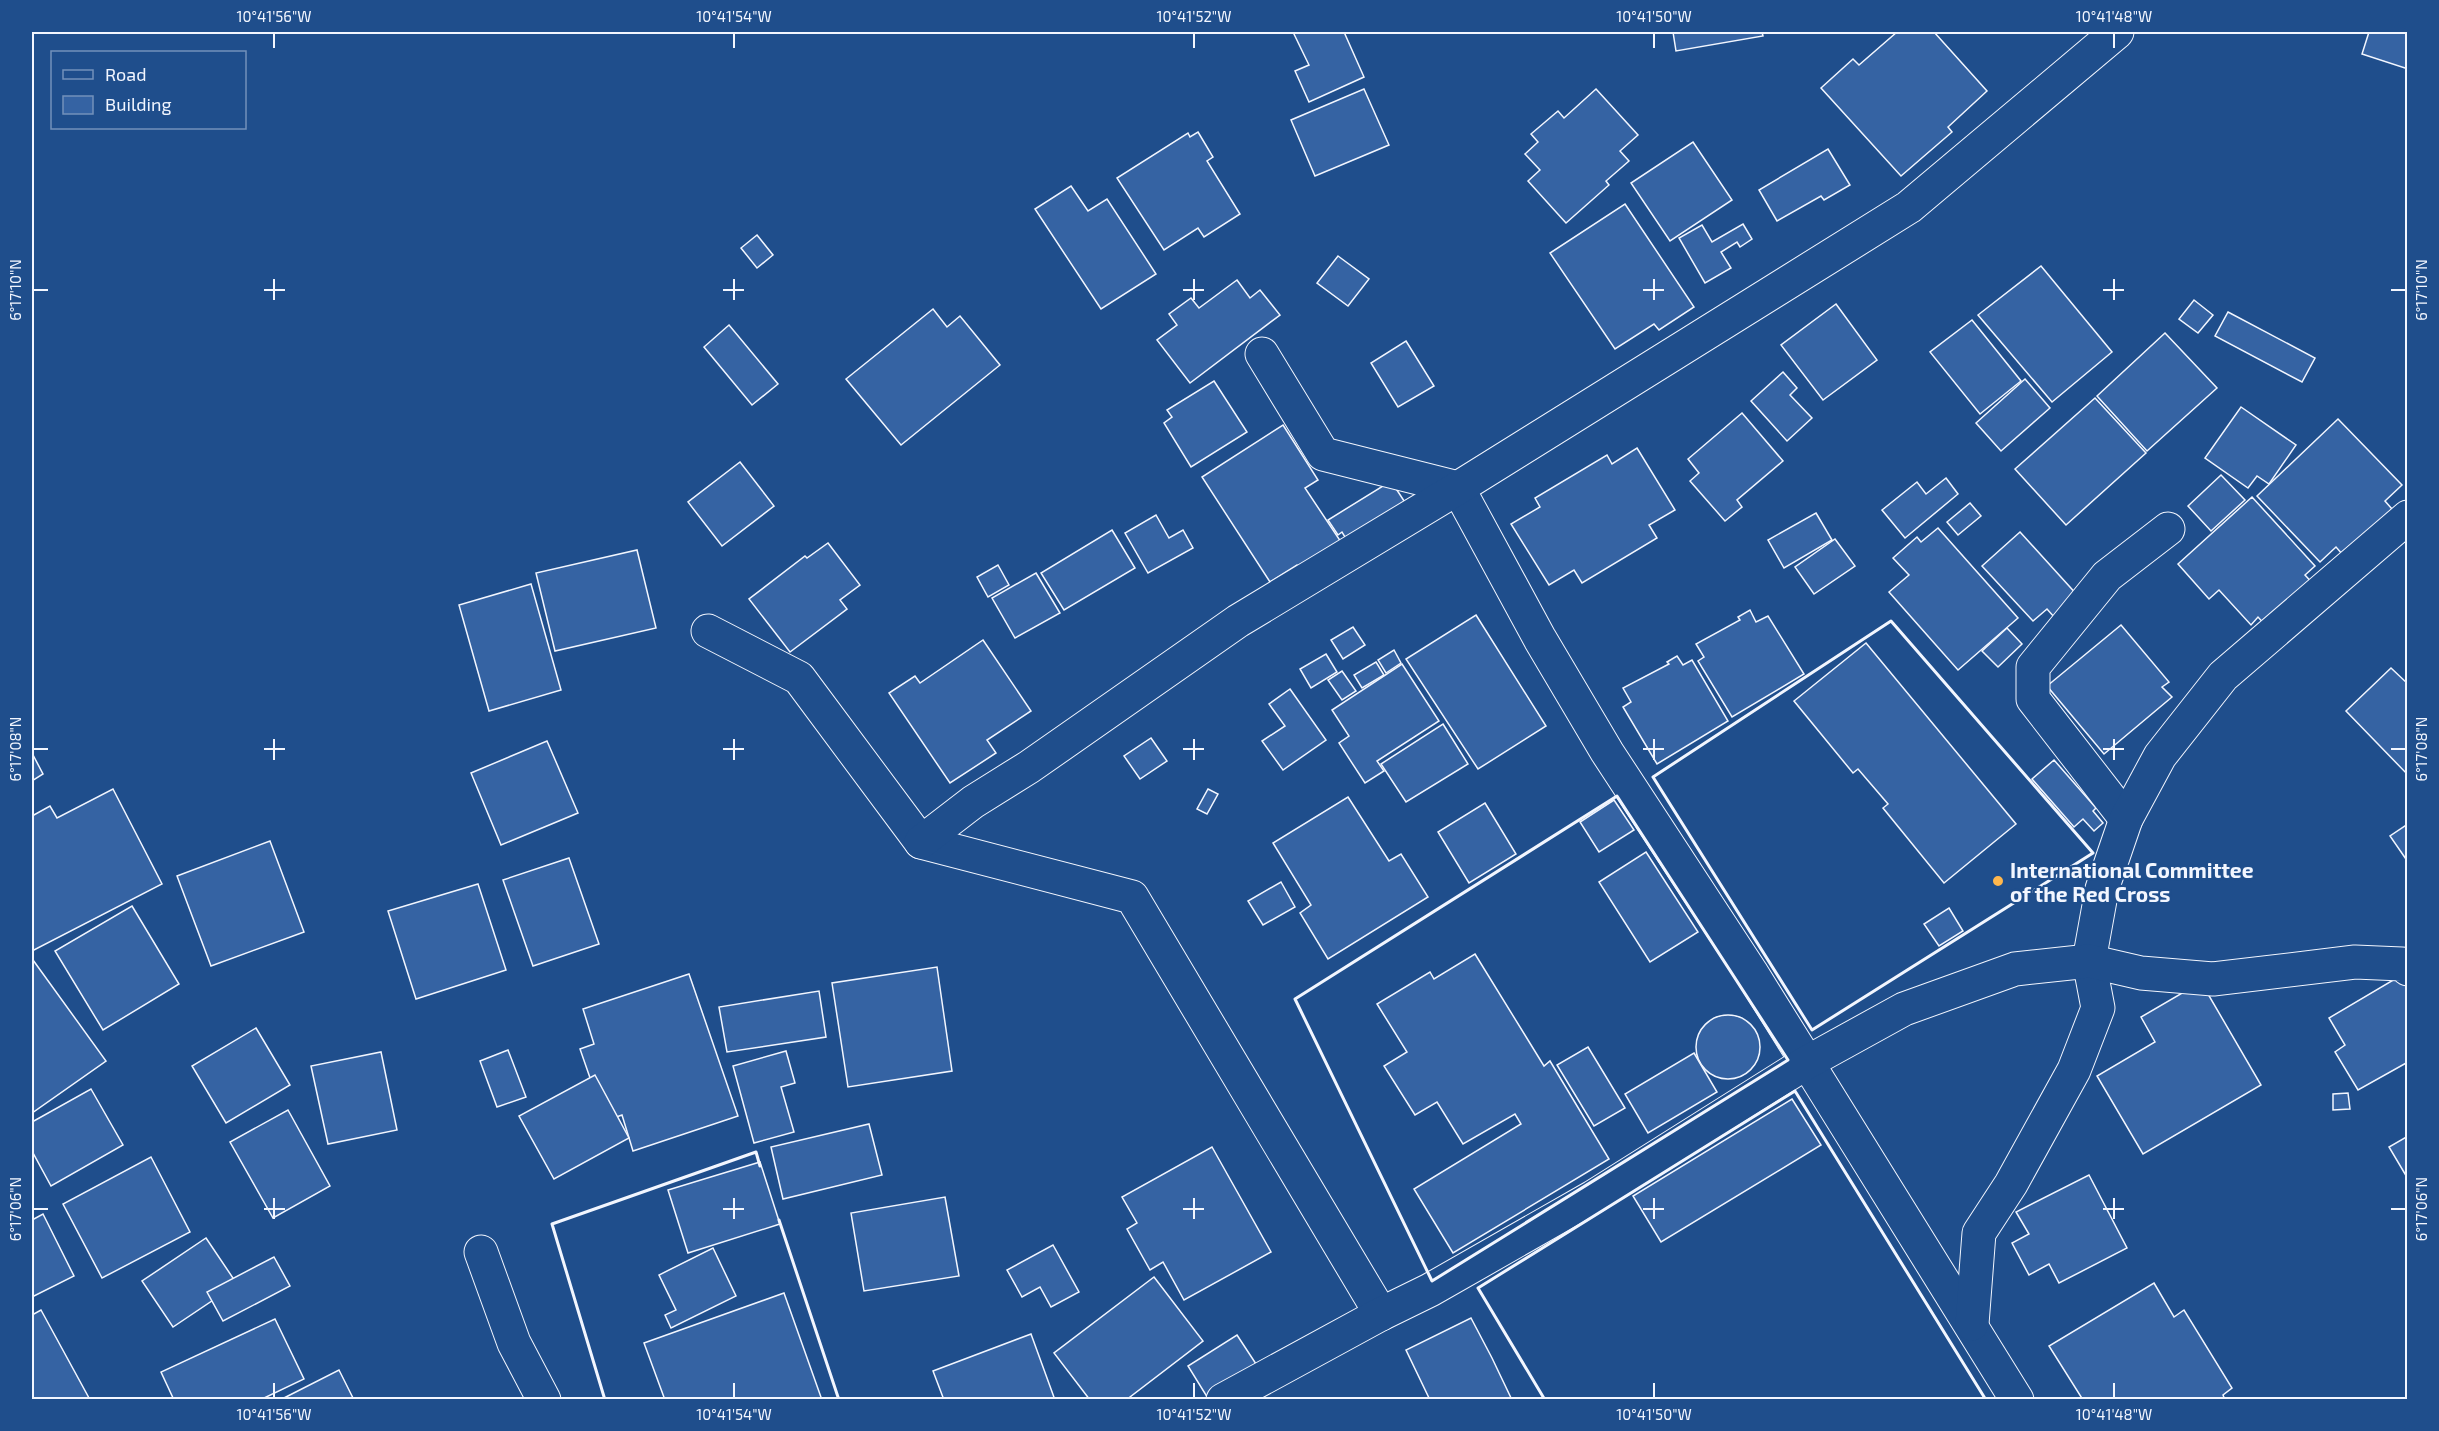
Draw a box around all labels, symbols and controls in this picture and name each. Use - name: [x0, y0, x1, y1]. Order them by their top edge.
- text: 10°41'56"W: [237, 7, 311, 25]
- text: 10°41'54"W: [696, 7, 772, 25]
- text: 10°41'52"W: [1157, 7, 1231, 25]
- text: 10°41'50"W: [1616, 7, 1692, 25]
- text: 10°41'48"W: [2076, 7, 2152, 25]
- legend: [51, 51, 246, 129]
- text: Road: [105, 63, 146, 85]
- text: Building: [105, 93, 172, 115]
- text: 6°17'10"N: [6, 259, 24, 321]
- text: 6°17'10"N: [2412, 259, 2430, 321]
- text: 6°17'08"N: [6, 717, 24, 781]
- text: 6°17'08"N: [2412, 717, 2430, 781]
- place label: International Committee of the Red Cross: [2010, 857, 2254, 906]
- marker: International Committee of the Red Cross: [1991, 874, 2005, 888]
- text: 6°17'06"N: [6, 1177, 24, 1241]
- text: 6°17'06"N: [2412, 1177, 2430, 1241]
- text: 10°41'56"W: [237, 1405, 311, 1423]
- text: 10°41'54"W: [696, 1405, 772, 1423]
- text: 10°41'52"W: [1157, 1405, 1231, 1423]
- text: 10°41'50"W: [1616, 1405, 1692, 1423]
- text: 10°41'48"W: [2076, 1405, 2152, 1423]

